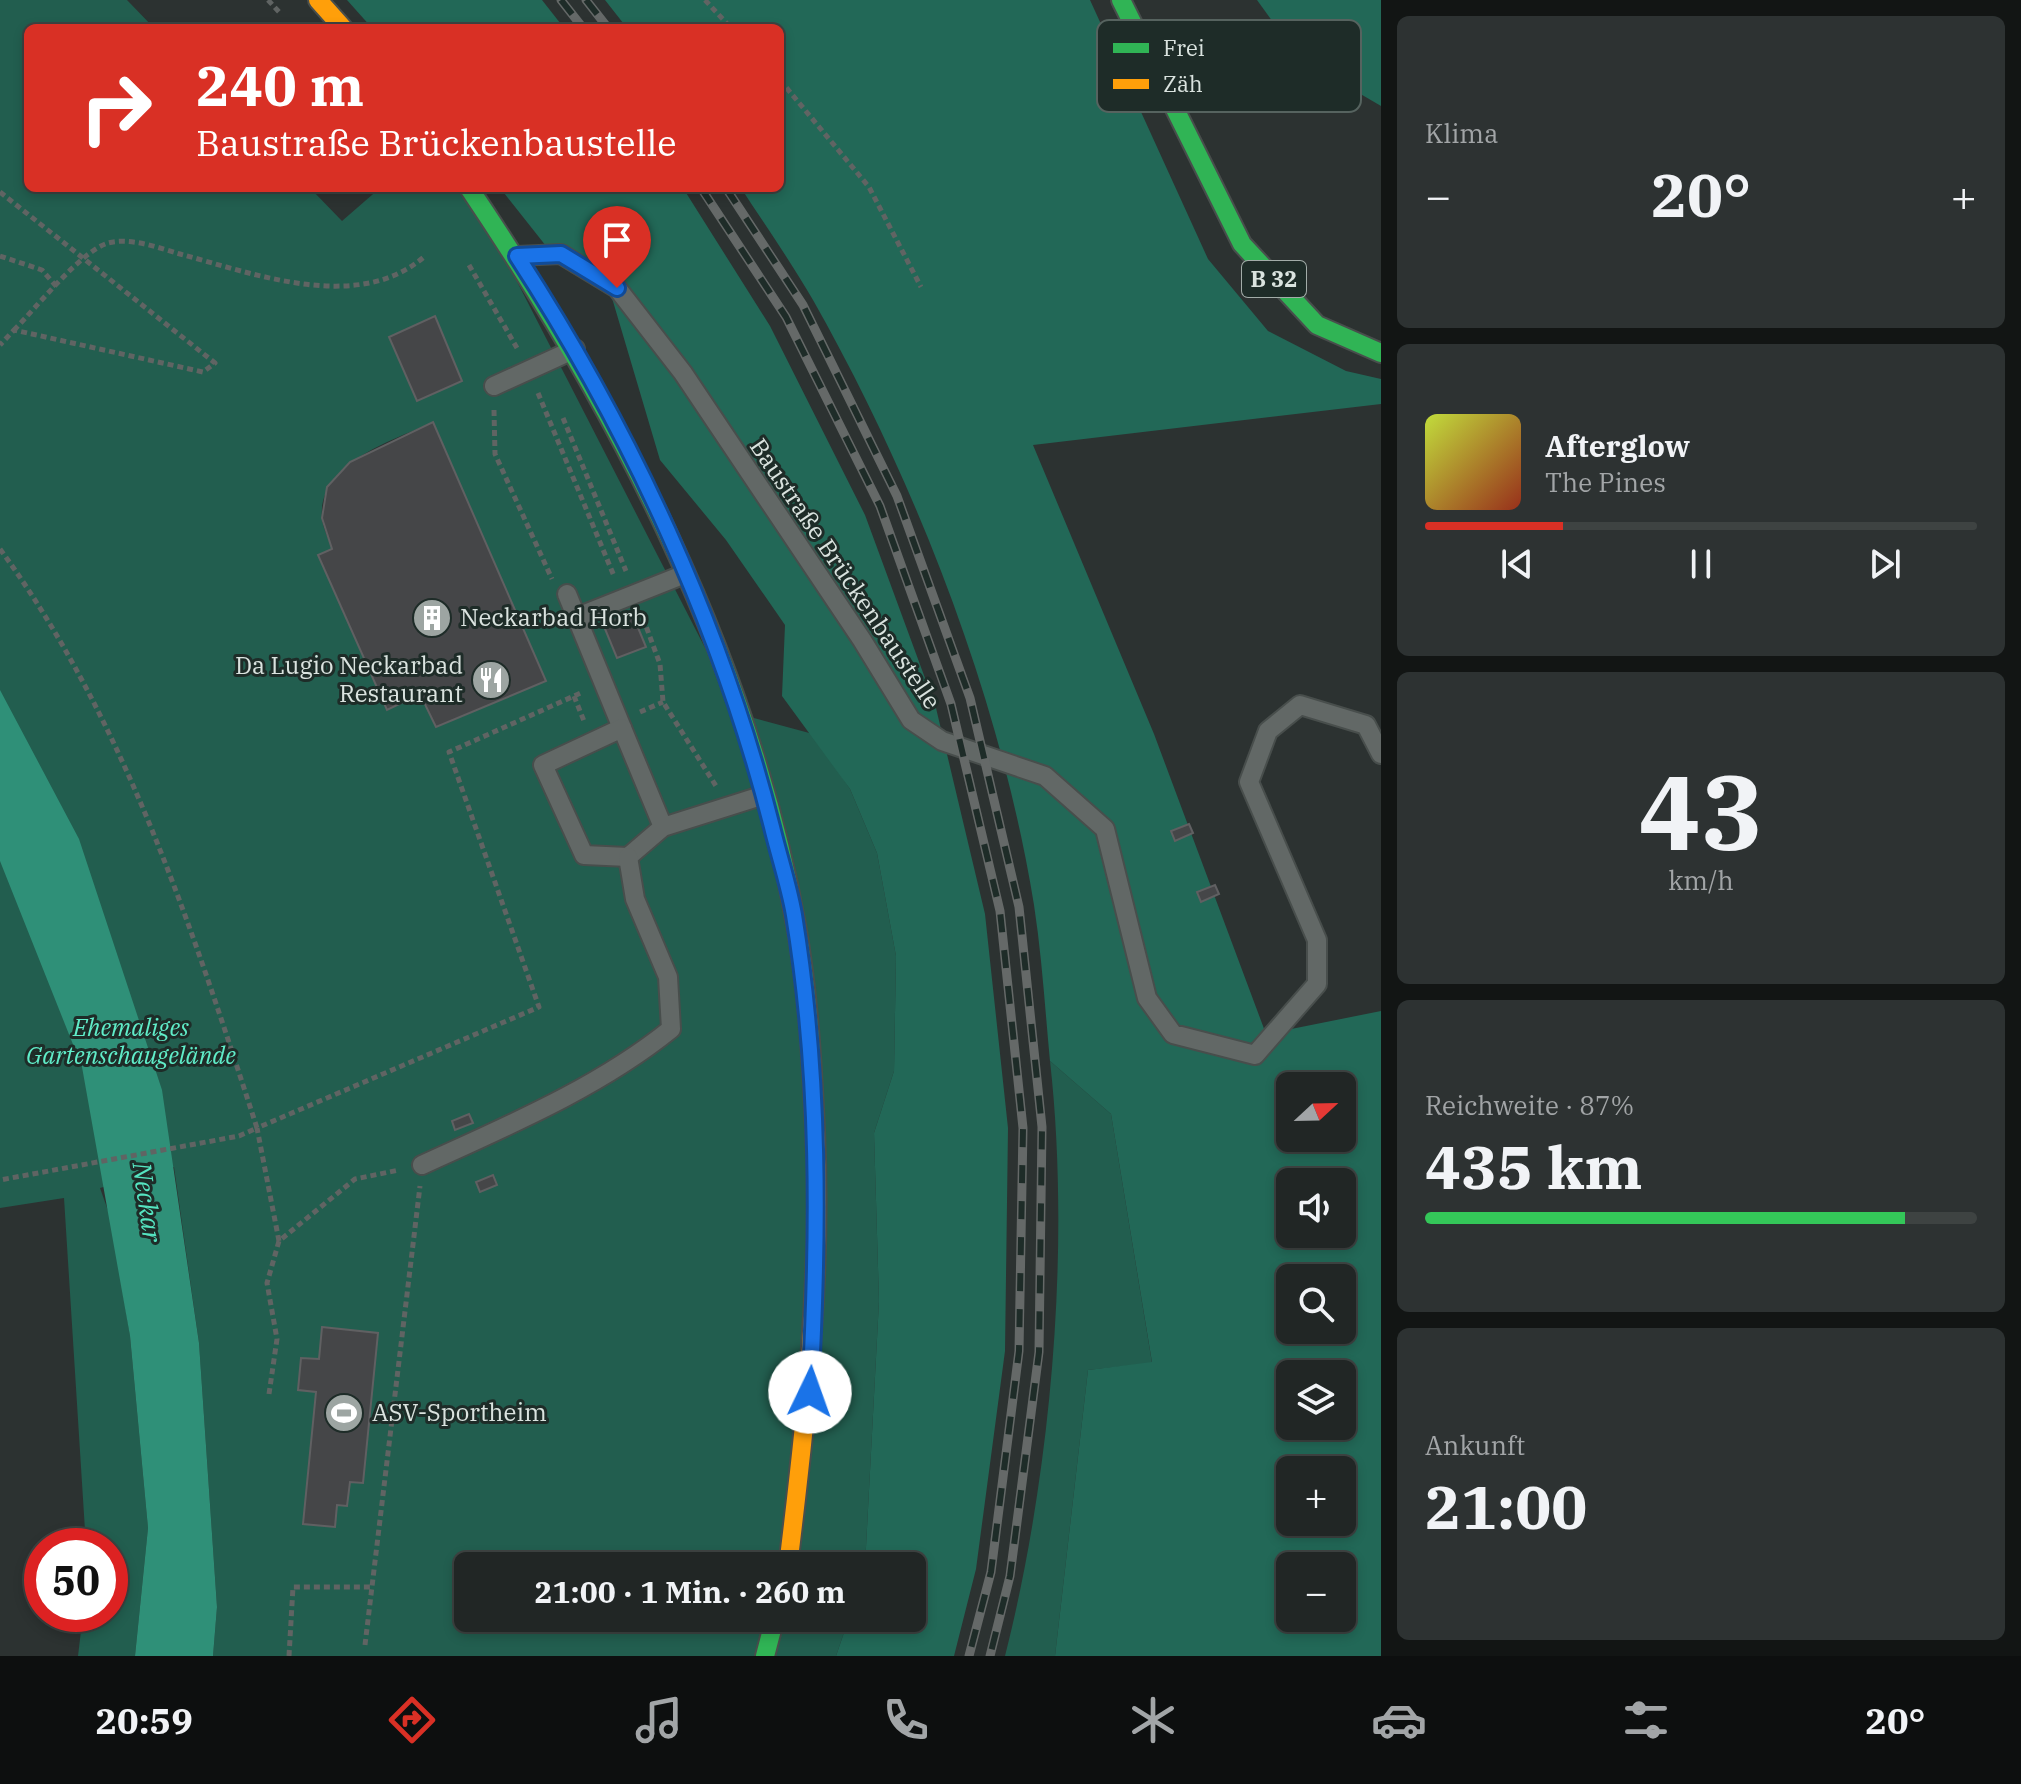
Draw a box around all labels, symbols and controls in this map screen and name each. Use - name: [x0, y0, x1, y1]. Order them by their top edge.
- legend: [1097, 20, 1361, 112]
- text: Frei: [1163, 33, 1205, 62]
- text: 240 m: [196, 49, 364, 121]
- icon: right: [64, 56, 168, 160]
- text: Zäh: [1163, 69, 1203, 98]
- text: Klima: [1425, 116, 1498, 150]
- text: Baustraße Brückenbaustelle: [196, 119, 677, 166]
- text: 20°: [1651, 155, 1751, 234]
- text: −: [1425, 167, 1451, 224]
- text: +: [1951, 167, 1977, 224]
- pin: [583, 206, 651, 288]
- icon: arrive: [595, 218, 639, 262]
- road number: B 32: [1242, 261, 1306, 297]
- text: Afterglow: [1545, 426, 1690, 465]
- street label: Baustraße Brückenbaustelle: [743, 432, 949, 715]
- text: The Pines: [1545, 465, 1666, 499]
- icon: previous: [1495, 542, 1539, 586]
- icon: pause: [1679, 542, 1723, 586]
- icon: next: [1863, 542, 1907, 586]
- building icon: Neckarbad Horb: [411, 597, 453, 639]
- place label: Neckarbad Horb: [460, 601, 647, 633]
- place label: Da Lugio Neckarbad Restaurant: [235, 649, 463, 709]
- restaurant icon: Da Lugio Neckarbad Restaurant: [470, 659, 512, 701]
- text: 43: [1639, 743, 1763, 879]
- text: km/h: [1668, 863, 1734, 897]
- park label: Ehemaliges Gartenschaugelände: [26, 1011, 236, 1071]
- north arrow: [1276, 1072, 1356, 1152]
- map controls: [1276, 1072, 1356, 1632]
- text: Reichweite · 87%: [1425, 1088, 1634, 1122]
- text: 435 km: [1425, 1127, 1643, 1206]
- water label: Neckar: [125, 1159, 171, 1245]
- button: sound: [1276, 1168, 1356, 1248]
- button: search: [1276, 1264, 1356, 1344]
- position arrow: [768, 1350, 852, 1434]
- button: layers: [1276, 1360, 1356, 1440]
- sports icon: ASV-Sportheim: [323, 1392, 365, 1434]
- place label: ASV-Sportheim: [372, 1396, 547, 1428]
- text: Ankunft: [1425, 1428, 1525, 1462]
- button: +: [1276, 1456, 1356, 1536]
- text: 21:00: [1425, 1467, 1587, 1546]
- speed limit sign: 50: [24, 1528, 128, 1632]
- button: −: [1276, 1552, 1356, 1632]
- text: 21:00 · 1 Min. · 260 m: [535, 1572, 845, 1611]
- icon: directions: [384, 1692, 440, 1748]
- icon: music: [631, 1692, 687, 1748]
- icon: phone: [878, 1692, 934, 1748]
- icon: climate: [1125, 1692, 1181, 1748]
- icon: car: [1371, 1692, 1427, 1748]
- icon: filters: [1618, 1692, 1674, 1748]
- text: 20:59: [95, 1697, 193, 1744]
- text: 20°: [1865, 1697, 1925, 1744]

